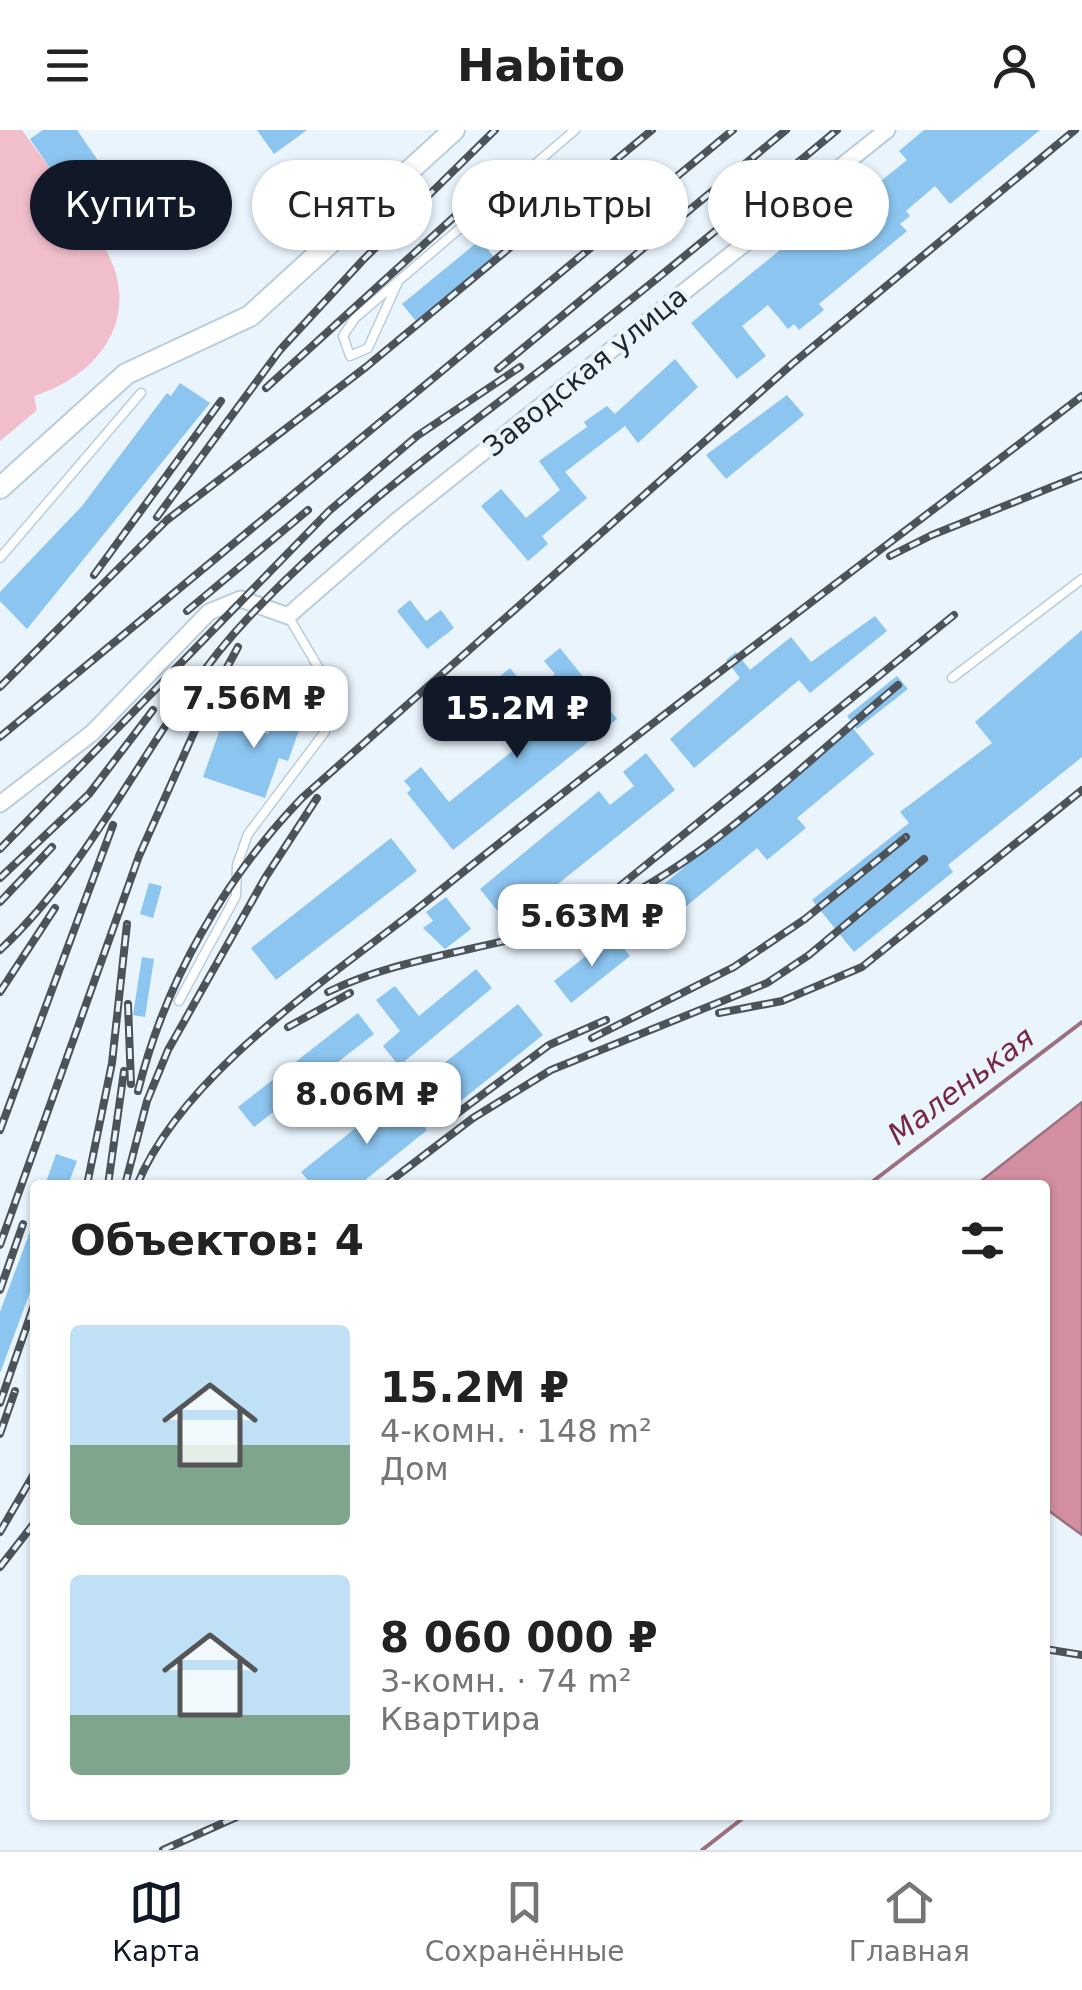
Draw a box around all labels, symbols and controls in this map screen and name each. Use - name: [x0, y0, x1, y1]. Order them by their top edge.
- icon: menu: [40, 38, 95, 93]
- icon: person: [987, 38, 1042, 93]
- text: Habito: [457, 39, 625, 92]
- chip: Купить: [30, 160, 232, 250]
- chip: Снять: [252, 160, 432, 250]
- chip: Фильтры: [452, 160, 688, 250]
- chip: Новое: [708, 160, 889, 250]
- street label: Заводская улица: [477, 279, 694, 464]
- pin: 7.56M ₽: [162, 666, 346, 751]
- pin: 15.2M ₽: [425, 676, 609, 761]
- text: 7.56M ₽: [182, 679, 326, 717]
- text: 15.2M ₽: [445, 689, 589, 727]
- pin: 5.63M ₽: [500, 884, 684, 969]
- text: 5.63M ₽: [520, 897, 664, 935]
- water label: Маленькая: [881, 1019, 1041, 1152]
- pin: 8.06M ₽: [275, 1062, 459, 1147]
- text: 8.06M ₽: [295, 1075, 439, 1113]
- icon: filters: [955, 1213, 1010, 1268]
- text: Объектов: 4: [70, 1216, 364, 1265]
- text: 15.2M ₽: [380, 1363, 569, 1412]
- icon: home: [150, 1365, 270, 1485]
- text: 4-комн. · 148 m²: [380, 1412, 652, 1450]
- text: Дом: [380, 1450, 449, 1488]
- text: 8 060 000 ₽: [380, 1613, 658, 1662]
- icon: home: [150, 1615, 270, 1735]
- text: 3-комн. · 74 m²: [380, 1662, 631, 1700]
- text: Квартира: [380, 1700, 541, 1738]
- tab: Карта: [112, 1875, 200, 1968]
- tab: Сохранённые: [425, 1875, 624, 1968]
- tab: Главная: [849, 1875, 970, 1968]

